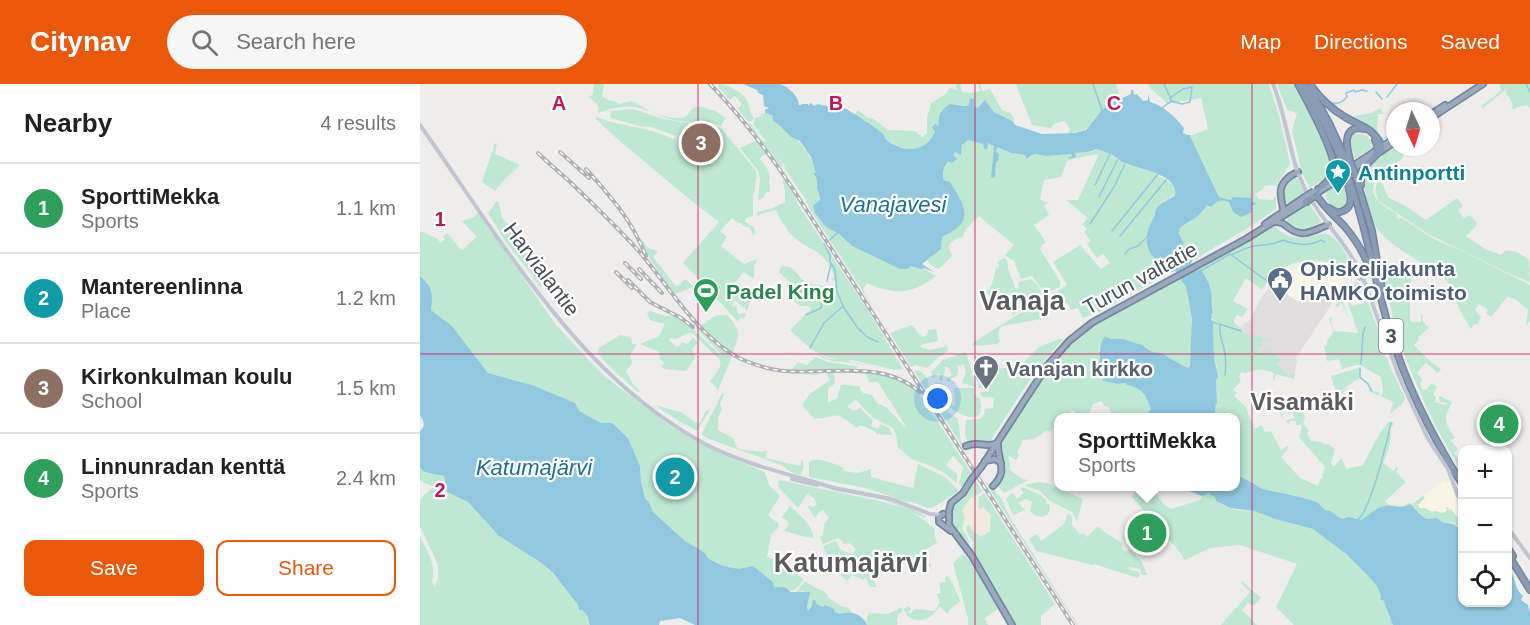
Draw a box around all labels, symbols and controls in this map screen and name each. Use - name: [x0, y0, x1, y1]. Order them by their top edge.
- search box: [167, 15, 587, 69]
- text: Citynav: [30, 26, 131, 57]
- icon: search: [188, 26, 221, 59]
- text: Search here: [236, 29, 356, 54]
- text: Map: [1240, 30, 1281, 53]
- text: Directions: [1314, 30, 1407, 53]
- text: Saved: [1440, 30, 1500, 53]
- text: A: [552, 92, 566, 114]
- text: B: [829, 92, 843, 114]
- text: C: [1107, 92, 1121, 114]
- north arrow: [1386, 102, 1440, 156]
- text: Nearby: [24, 108, 112, 138]
- text: 4 results: [320, 112, 396, 134]
- pin: 3: [682, 120, 720, 166]
- place icon: Antinportti: [1323, 157, 1353, 195]
- place label: Antinportti: [1358, 161, 1465, 184]
- text: SporttiMekka: [81, 184, 219, 209]
- water label: Vanajavesi: [840, 192, 948, 217]
- text: 1: [38, 197, 49, 219]
- text: 1.1 km: [336, 197, 396, 219]
- text: 1: [434, 208, 446, 230]
- text: Sports: [81, 210, 139, 232]
- street label: Harvialantie: [499, 218, 585, 320]
- street label: Turun valtatie: [1079, 237, 1201, 319]
- place label: Opiskelijakunta HAMKO toimisto: [1300, 257, 1467, 304]
- public building icon: Opiskelijakunta HAMKO toimisto: [1265, 265, 1295, 303]
- text: Mantereenlinna: [81, 274, 242, 299]
- sports icon: Padel King: [691, 276, 721, 314]
- place label: Padel King: [726, 280, 835, 303]
- district label: Vanaja: [979, 286, 1066, 316]
- text: 2: [38, 287, 49, 309]
- text: 1.2 km: [336, 287, 396, 309]
- text: Place: [81, 300, 131, 322]
- road number: 3: [1379, 319, 1403, 353]
- church icon: Vanajan kirkko: [971, 353, 1001, 391]
- place label: Vanajan kirkko: [1006, 357, 1153, 380]
- text: Kirkonkulman koulu: [81, 364, 292, 389]
- text: 3: [38, 377, 49, 399]
- text: 1.5 km: [336, 377, 396, 399]
- your location: [923, 384, 952, 413]
- district label: Visamäki: [1250, 388, 1354, 415]
- text: School: [81, 390, 142, 412]
- pin: 4: [1480, 402, 1518, 446]
- popup: [1054, 413, 1240, 491]
- text: SporttiMekka: [1078, 428, 1216, 453]
- map controls: [1458, 445, 1512, 607]
- button: +: [1458, 445, 1512, 499]
- text: Linnunradan kenttä: [81, 454, 285, 479]
- pin: 2: [656, 454, 694, 500]
- text: Sports: [1078, 454, 1136, 476]
- water label: Katumajärvi: [476, 455, 593, 480]
- text: 4: [38, 467, 49, 489]
- text: 2.4 km: [336, 467, 396, 489]
- text: 2: [434, 479, 446, 501]
- text: Sports: [81, 480, 139, 502]
- button: −: [1458, 499, 1512, 553]
- pin: 1: [1128, 510, 1166, 556]
- button: Save: [24, 540, 204, 596]
- button: Share: [216, 540, 396, 596]
- district label: Katumajärvi: [774, 548, 928, 578]
- button: locate: [1458, 553, 1512, 607]

